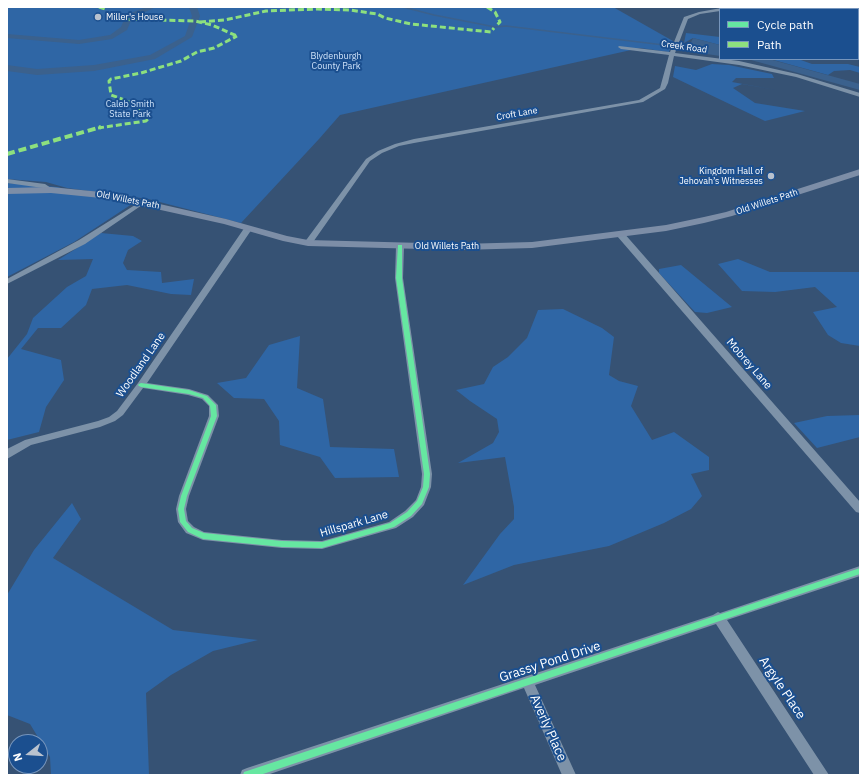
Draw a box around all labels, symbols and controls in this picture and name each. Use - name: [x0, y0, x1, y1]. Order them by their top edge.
- legend: [719, 8, 859, 60]
- marker: Miller's House: [93, 12, 103, 22]
- place label: Miller's House: [106, 12, 163, 22]
- text: Cycle path: [757, 17, 814, 32]
- text: Path: [757, 37, 782, 52]
- street label: Creek Road: [660, 38, 708, 56]
- park label: Blydenburgh County Park: [310, 51, 362, 72]
- park label: Caleb Smith State Park: [106, 99, 154, 120]
- street label: Croft Lane: [496, 105, 538, 123]
- place label: Kingdom Hall of Jehovah’s Witnesses: [679, 166, 763, 187]
- marker: Kingdom Hall of Jehovah’s Witnesses: [766, 171, 776, 181]
- street label: Old Willets Path: [735, 187, 799, 217]
- street label: Old Willets Path: [95, 189, 161, 211]
- street label: Old Willets Path: [415, 241, 479, 251]
- street label: Woodland Lane: [114, 330, 168, 400]
- street label: Mobrey Lane: [723, 336, 775, 392]
- street label: Hillspark Lane: [318, 508, 390, 540]
- street label: Grassy Pond Drive: [497, 638, 603, 686]
- street label: Argyle Place: [755, 654, 809, 722]
- street label: Averly Place: [526, 692, 570, 764]
- north arrow: [8, 734, 48, 774]
- text: N: [10, 751, 25, 763]

